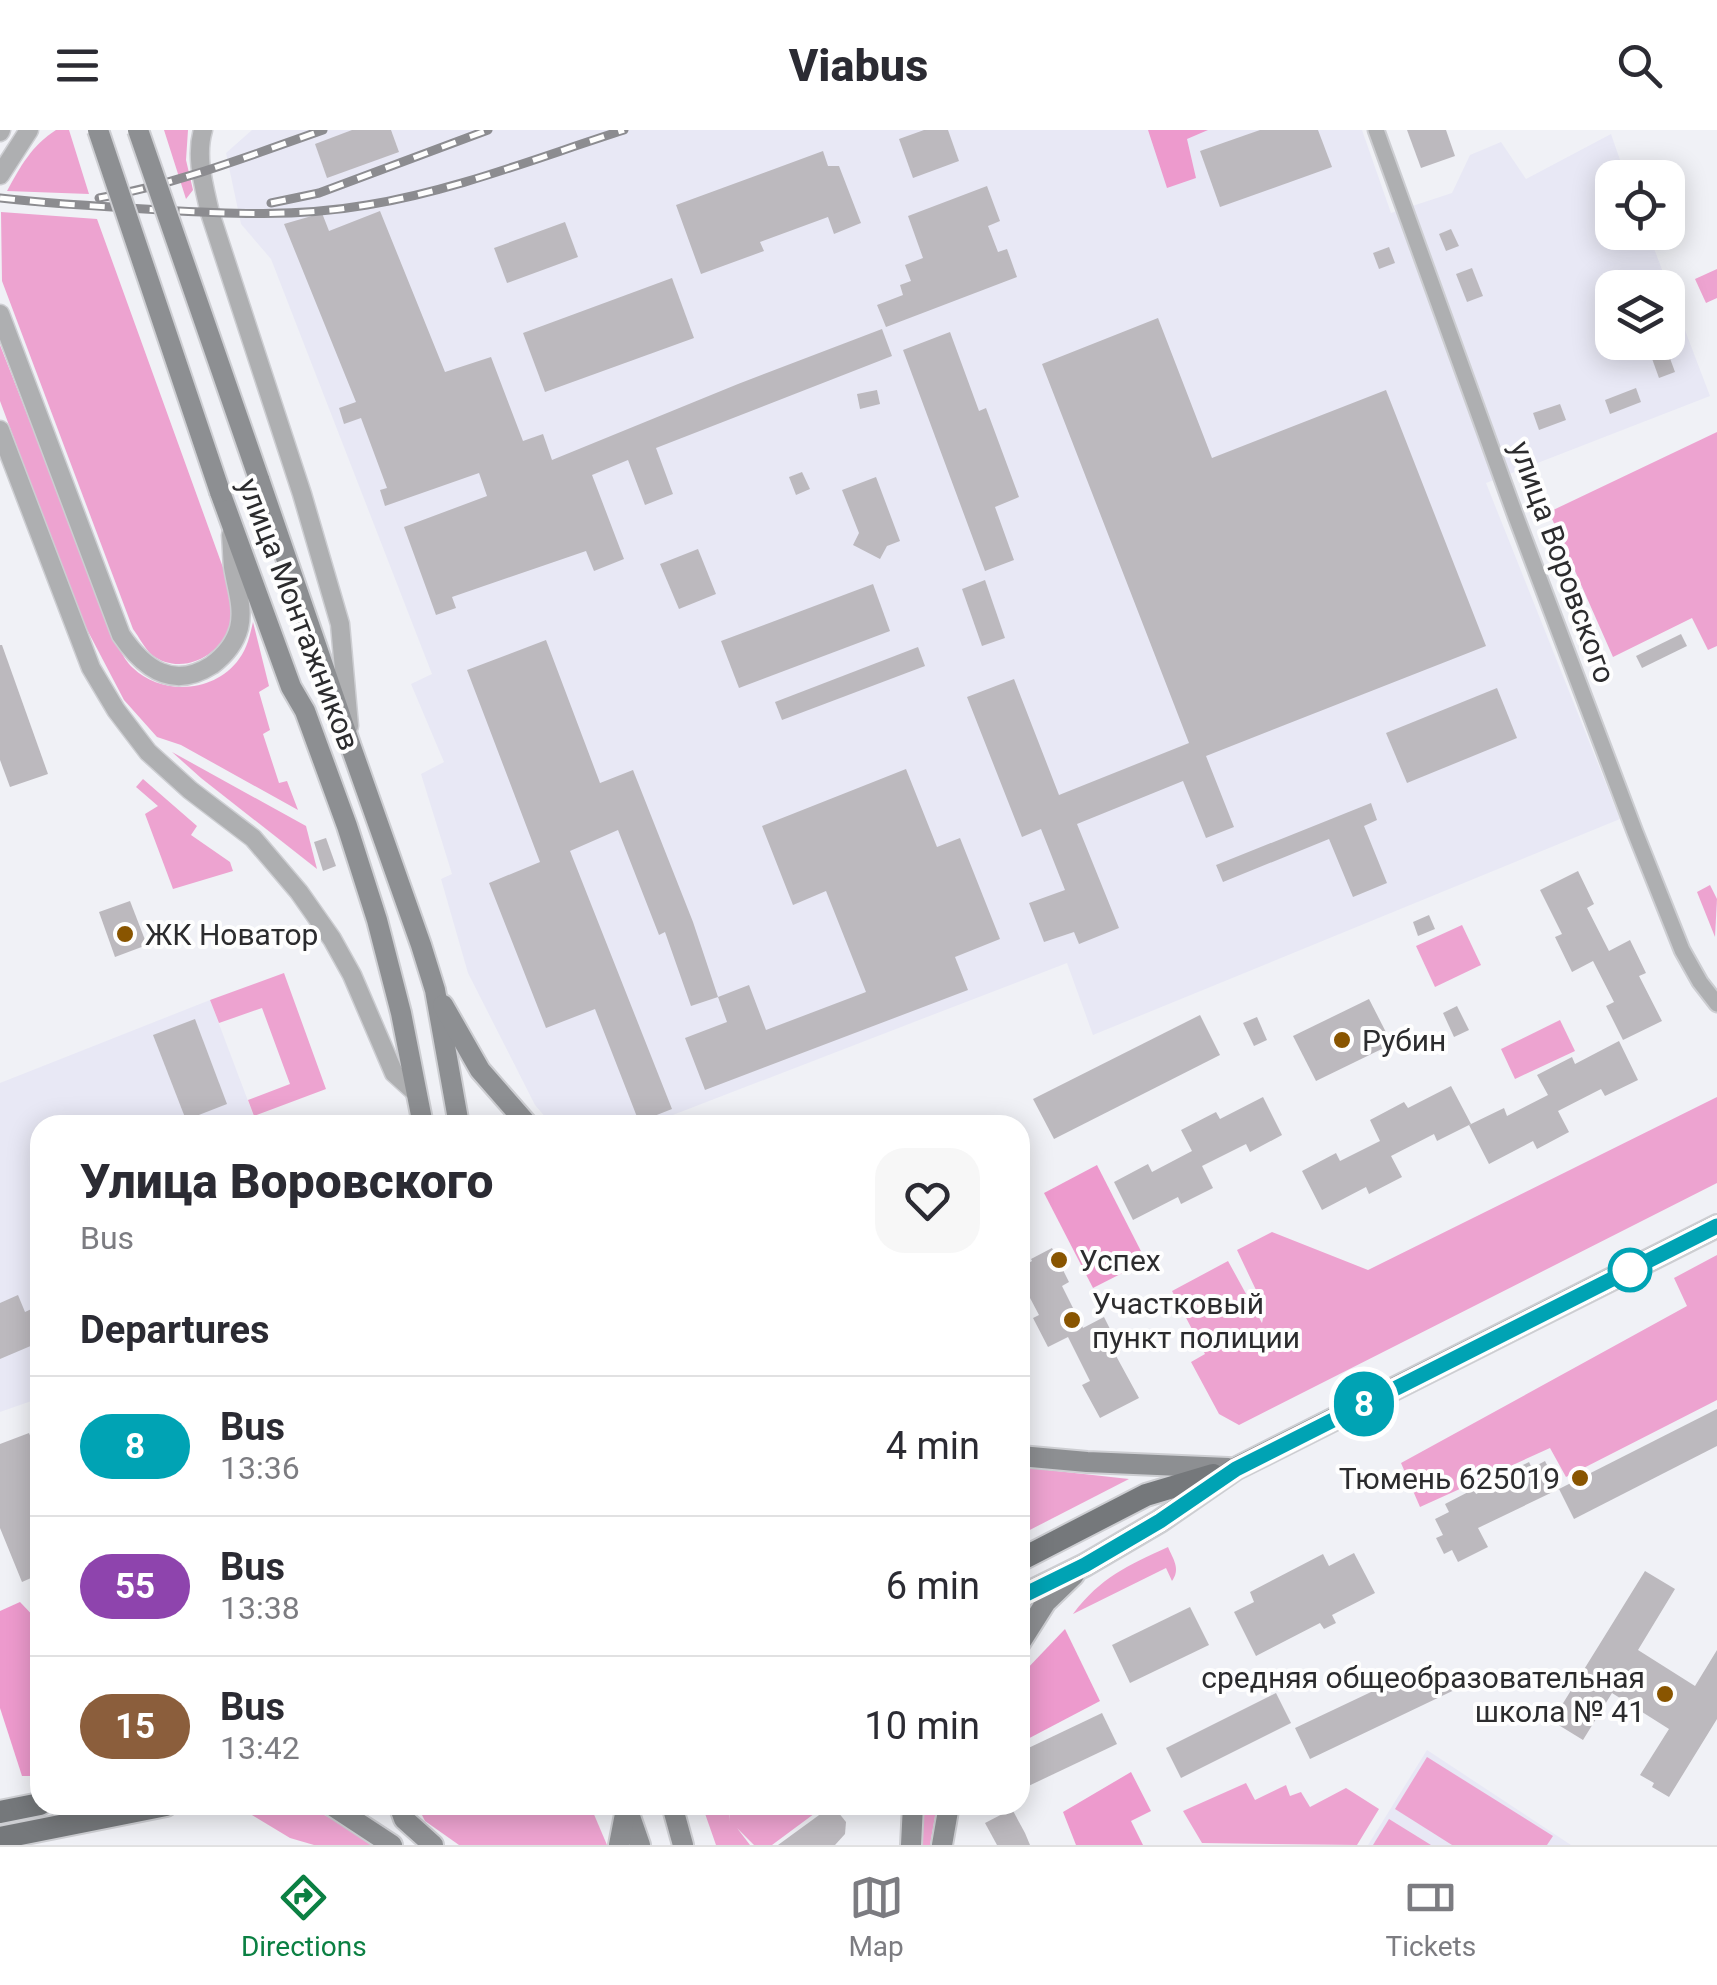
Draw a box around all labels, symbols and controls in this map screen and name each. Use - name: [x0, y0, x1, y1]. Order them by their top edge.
- icon: menu: [50, 38, 105, 93]
- icon: search: [1612, 38, 1667, 93]
- text: Viabus: [789, 39, 928, 92]
- map controls: [1595, 160, 1685, 360]
- button: locate: [1595, 160, 1685, 250]
- button: layers: [1595, 270, 1685, 360]
- street label: улица Воровского: [1503, 436, 1623, 688]
- street label: улица Монтажников: [231, 473, 367, 755]
- place label: ЖК Новатор: [145, 917, 318, 952]
- marker: ЖК Новатор: [114, 923, 136, 945]
- place label: Рубин: [1362, 1023, 1446, 1058]
- marker: Рубин: [1331, 1029, 1353, 1051]
- button: heart: [875, 1148, 980, 1253]
- text: Улица Воровского: [80, 1153, 494, 1210]
- text: Bus: [80, 1219, 134, 1257]
- place label: Успех: [1079, 1243, 1161, 1278]
- marker: Успех: [1048, 1249, 1070, 1271]
- unlabelled marker: [1609, 1249, 1651, 1291]
- place label: Участковый пункт полиции: [1092, 1286, 1300, 1355]
- text: Departures: [80, 1308, 270, 1352]
- marker: Участковый пункт полиции: [1061, 1309, 1083, 1331]
- line badge: 8: [1332, 1372, 1396, 1436]
- text: 8: [1354, 1384, 1374, 1425]
- text: Bus: [220, 1405, 285, 1449]
- text: 4 min: [886, 1424, 980, 1468]
- text: 8: [125, 1426, 145, 1467]
- text: 13:36: [220, 1449, 300, 1487]
- place label: Тюмень 625019: [1339, 1461, 1560, 1496]
- marker: Тюмень 625019: [1569, 1467, 1591, 1489]
- text: Bus: [220, 1545, 285, 1589]
- text: 6 min: [886, 1564, 980, 1608]
- text: 55: [115, 1566, 155, 1607]
- text: 13:38: [220, 1589, 300, 1627]
- place label: средняя общеобразовательная школа № 41: [1201, 1660, 1645, 1729]
- marker: средняя общеобразовательная школа № 41: [1654, 1683, 1676, 1705]
- text: Bus: [220, 1685, 285, 1729]
- text: 10 min: [864, 1704, 980, 1748]
- text: 15: [115, 1706, 155, 1747]
- text: 13:42: [220, 1729, 300, 1767]
- tab: Directions: [241, 1870, 367, 1963]
- tab: Map: [848, 1870, 904, 1963]
- tab: Tickets: [1386, 1870, 1476, 1963]

